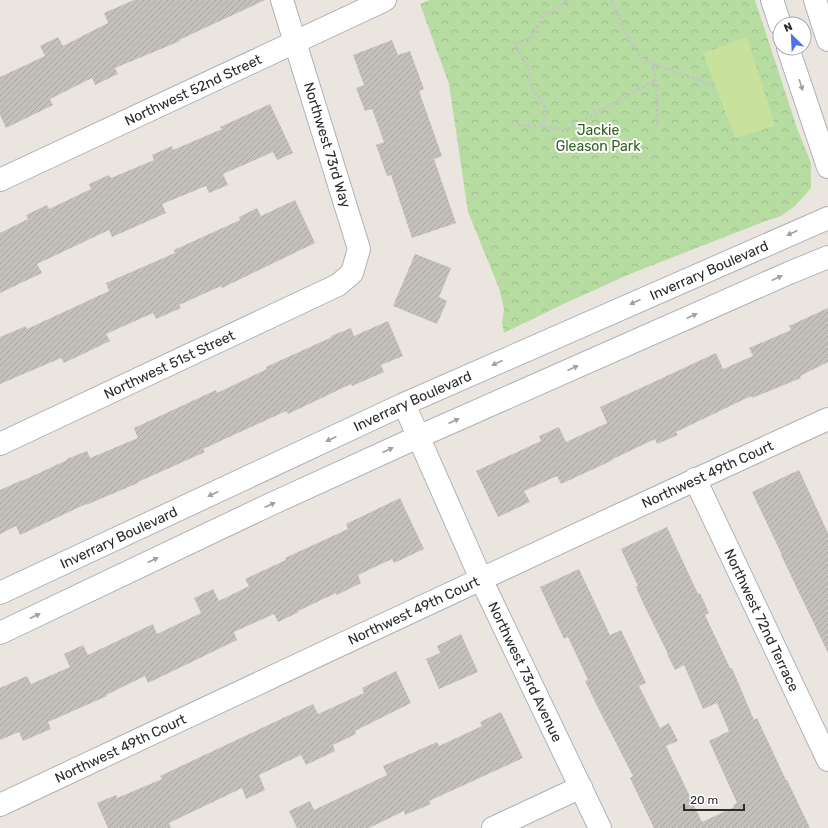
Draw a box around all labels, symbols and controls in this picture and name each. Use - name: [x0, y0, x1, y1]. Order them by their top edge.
- north arrow: [772, 16, 812, 56]
- text: N: [782, 20, 794, 35]
- street label: Northwest 52nd Street: [122, 50, 265, 129]
- one-way arrow: [798, 79, 804, 91]
- street label: Northwest 73rd Way: [300, 80, 354, 210]
- park label: Jackie Gleason Park: [556, 122, 641, 155]
- one-way arrow: [787, 230, 798, 236]
- street label: Inverrary Boulevard: [647, 237, 771, 304]
- one-way arrow: [772, 275, 783, 281]
- one-way arrow: [628, 300, 640, 306]
- one-way arrow: [686, 313, 697, 319]
- street label: Northwest 51st Street: [101, 326, 238, 402]
- one-way arrow: [492, 360, 503, 366]
- one-way arrow: [567, 365, 578, 371]
- street label: Inverrary Boulevard: [351, 367, 474, 435]
- one-way arrow: [448, 418, 460, 424]
- one-way arrow: [325, 436, 336, 442]
- street label: Northwest 49th Court: [639, 436, 776, 512]
- one-way arrow: [383, 447, 394, 453]
- one-way arrow: [207, 491, 218, 497]
- one-way arrow: [265, 502, 276, 508]
- street label: Inverrary Boulevard: [57, 503, 180, 572]
- street label: Northwest 72nd Terrace: [721, 546, 803, 694]
- one-way arrow: [147, 557, 158, 563]
- street label: Northwest 49th Court: [345, 572, 482, 649]
- street label: Northwest 73rd Avenue: [485, 599, 566, 745]
- one-way arrow: [30, 613, 41, 619]
- street label: Northwest 49th Court: [52, 710, 189, 786]
- scale bar: [684, 786, 744, 812]
- text: 20 m: [690, 793, 718, 807]

